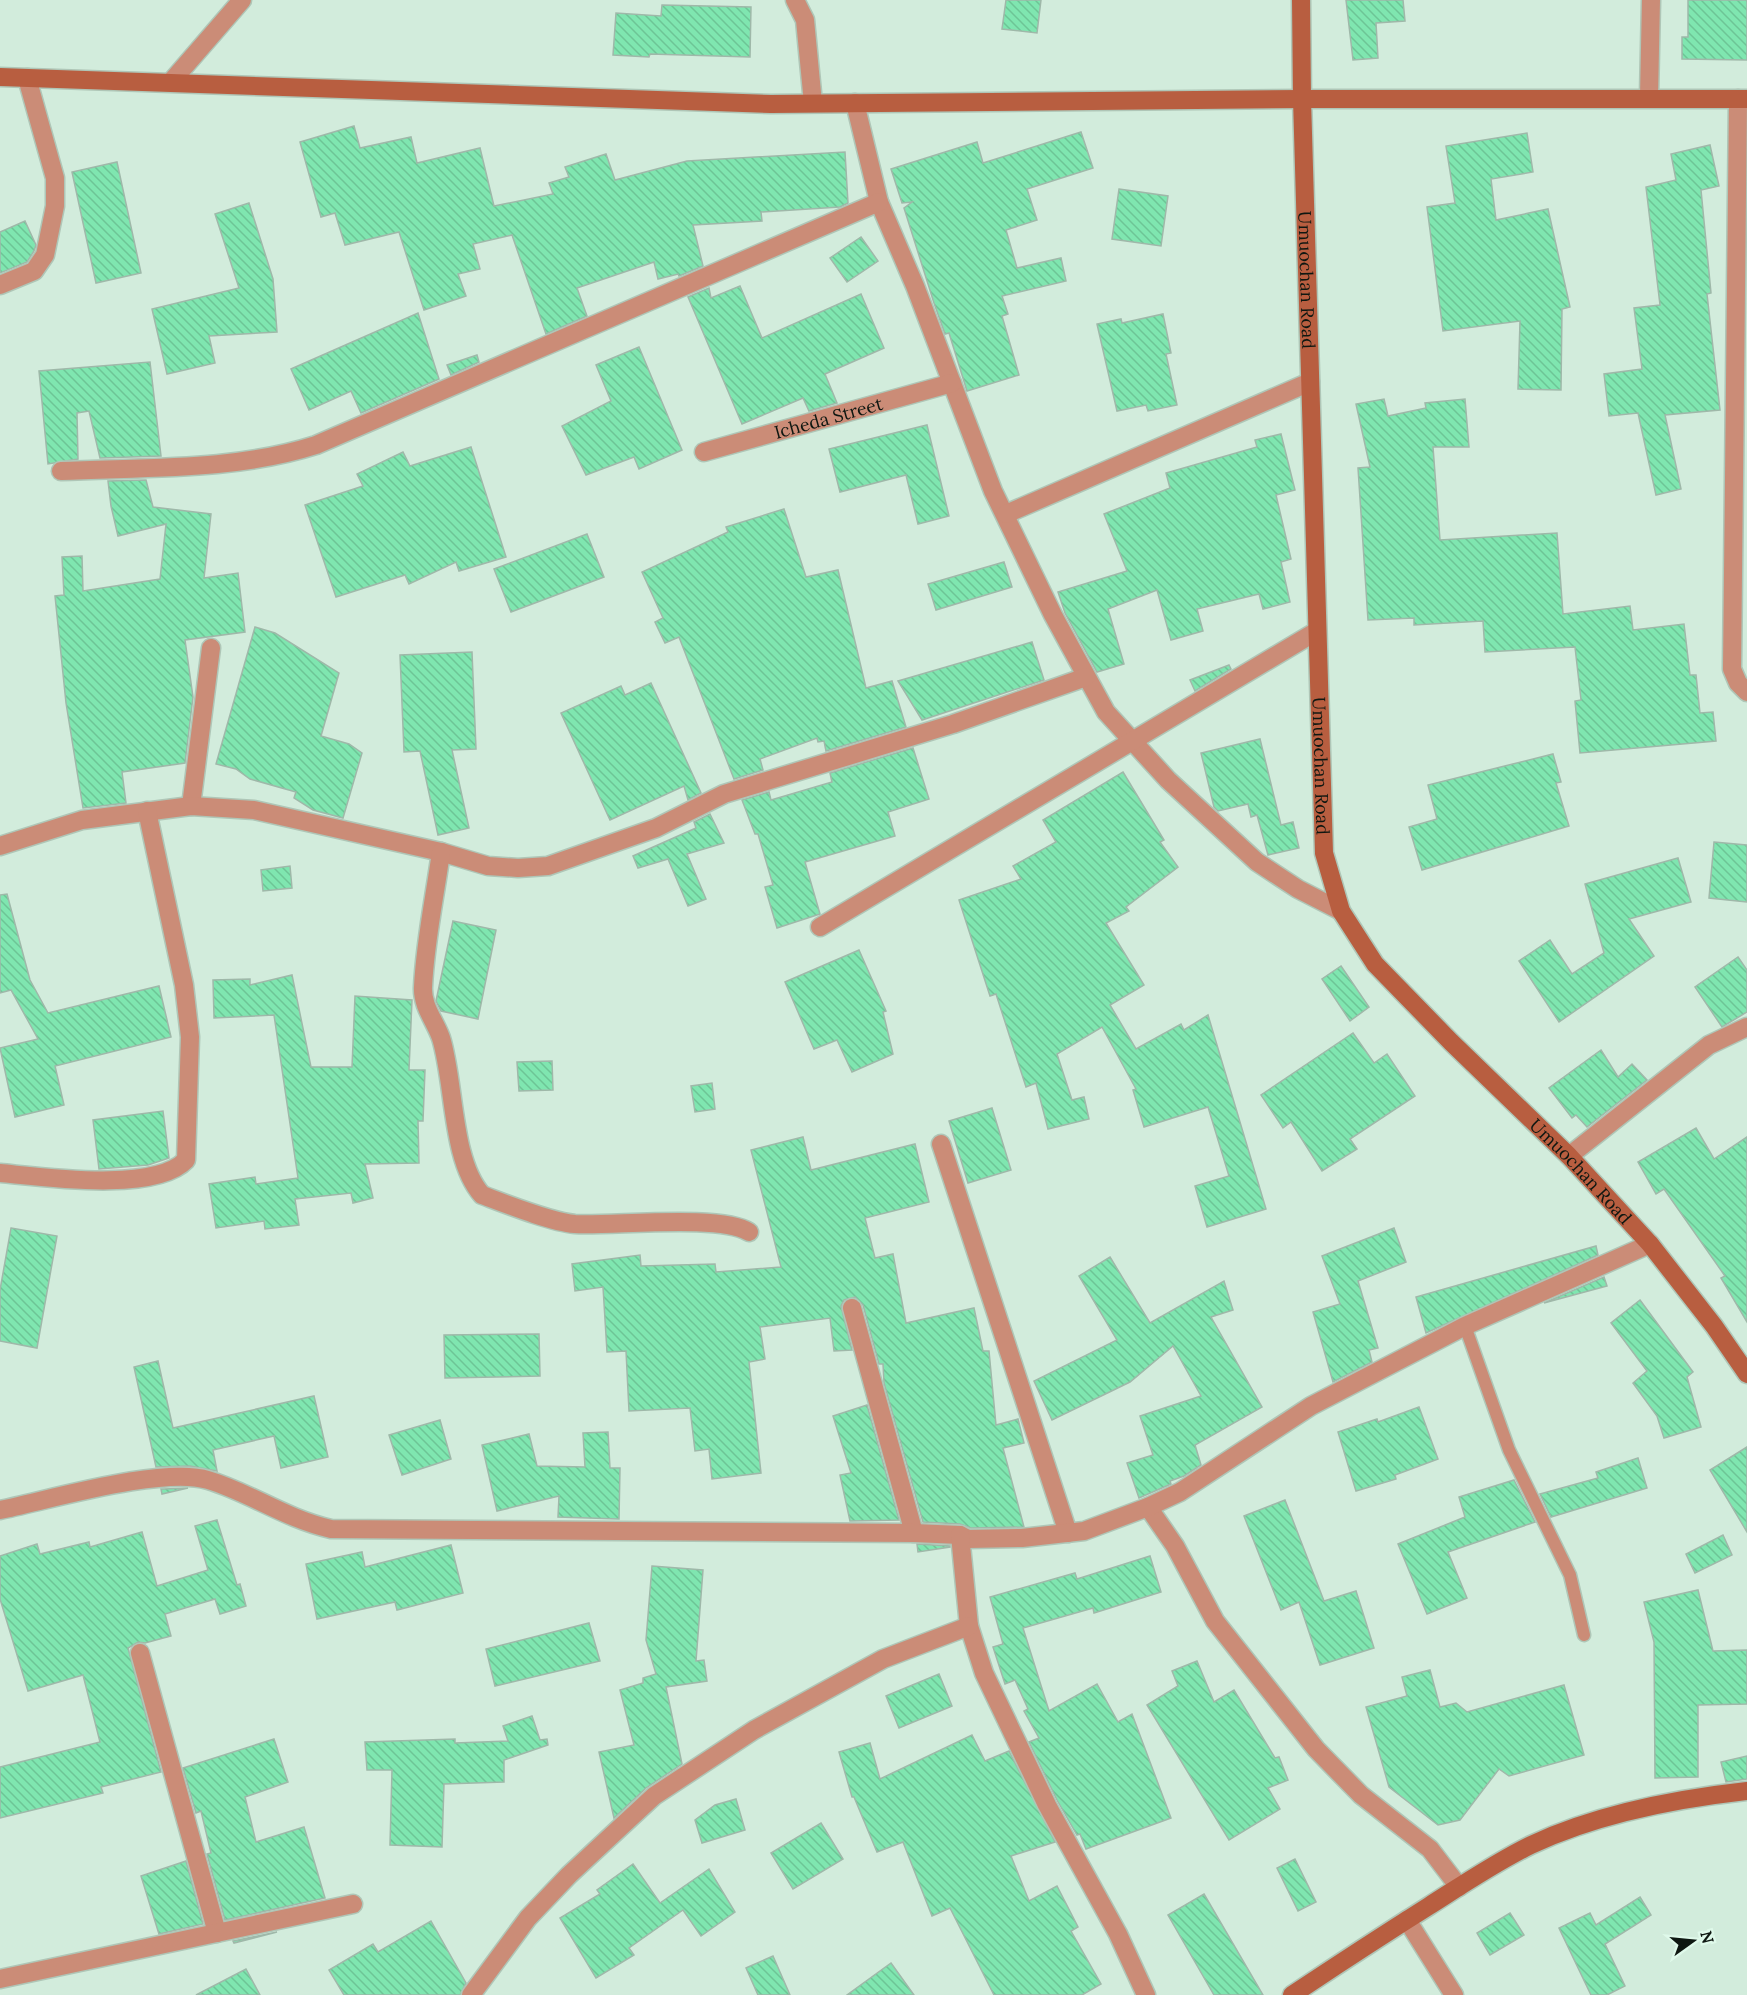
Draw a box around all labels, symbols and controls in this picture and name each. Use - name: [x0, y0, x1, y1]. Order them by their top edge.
- street label: Umuochan Road: [1294, 211, 1321, 349]
- street label: Icheda Street: [771, 391, 885, 443]
- street label: Umuochan Road: [1308, 696, 1335, 835]
- street label: Umuochan Road: [1525, 1113, 1637, 1229]
- north arrow: [1663, 1911, 1723, 1971]
- text: N: [1696, 1929, 1719, 1946]

